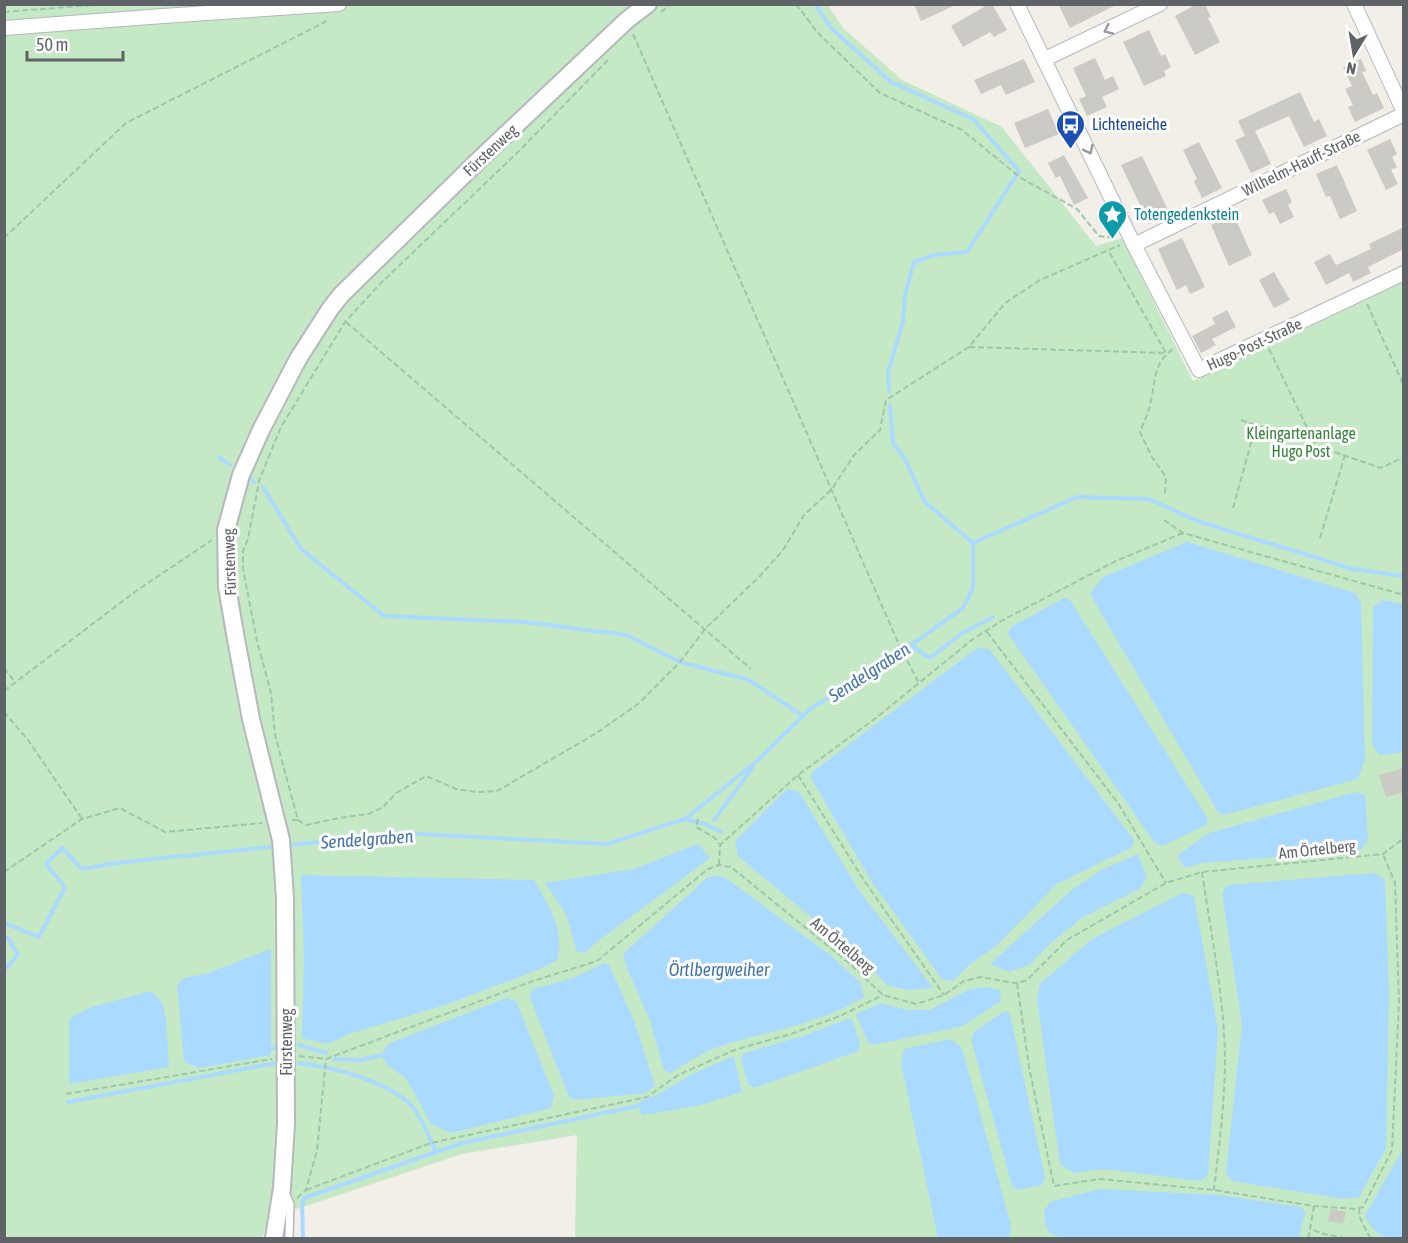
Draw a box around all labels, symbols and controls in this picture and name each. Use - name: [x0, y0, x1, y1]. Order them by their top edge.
- one-way arrow: [1103, 22, 1114, 34]
- scale bar: [27, 24, 123, 62]
- north arrow: [1324, 24, 1384, 84]
- text: 50 m: [36, 34, 68, 55]
- text: N: [1345, 59, 1357, 78]
- bus stop icon: Lichteneiche: [1055, 108, 1087, 150]
- place label: Lichteneiche: [1092, 115, 1167, 133]
- street label: Fürstenweg: [459, 120, 522, 180]
- street label: Wilhelm-Hauff-Straße: [1239, 127, 1363, 199]
- one-way arrow: [1081, 143, 1093, 154]
- place icon: Totengedenkstein: [1097, 198, 1129, 240]
- place label: Totengedenkstein: [1134, 205, 1239, 224]
- street label: Hugo-Post-Straße: [1204, 314, 1305, 375]
- park label: Kleingartenanlage Hugo Post: [1246, 424, 1356, 461]
- street label: Fürstenweg: [219, 528, 240, 596]
- water label: Sendelgraben: [824, 638, 914, 707]
- water label: Sendelgraben: [319, 825, 414, 853]
- street label: Am Örtelberg: [1278, 836, 1357, 863]
- street label: Am Örtelberg: [807, 913, 879, 978]
- water label: Örtlbergweiher: [669, 959, 770, 980]
- street label: Fürstenweg: [277, 1008, 296, 1076]

